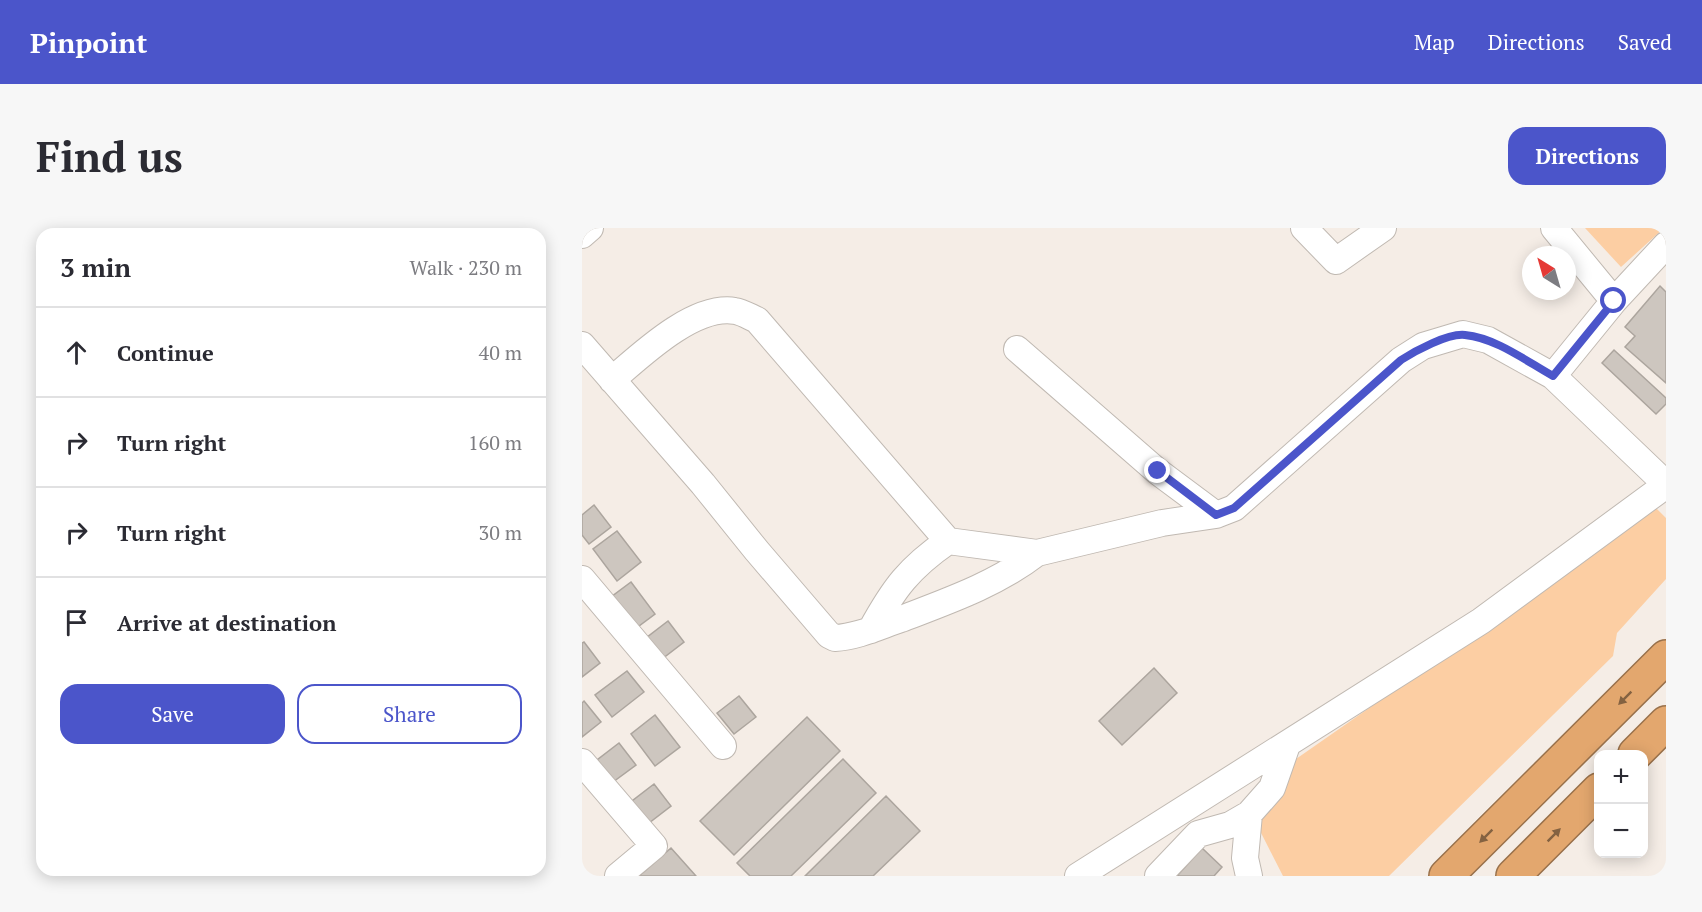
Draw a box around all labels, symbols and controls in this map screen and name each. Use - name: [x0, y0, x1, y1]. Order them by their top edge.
- text: Pinpoint: [30, 24, 147, 61]
- text: Map: [1414, 28, 1455, 56]
- text: Directions: [1488, 28, 1585, 56]
- text: Saved: [1618, 28, 1672, 56]
- button: Directions: [1508, 127, 1666, 185]
- text: Find us: [36, 128, 183, 184]
- north arrow: [1522, 246, 1576, 300]
- text: 3 min: [60, 250, 131, 284]
- text: Walk · 230 m: [410, 254, 522, 281]
- route start: [1600, 287, 1626, 313]
- icon: ahead: [60, 336, 93, 369]
- text: Continue: [117, 338, 214, 367]
- text: 40 m: [479, 339, 522, 366]
- icon: right: [60, 426, 93, 459]
- text: Turn right: [117, 428, 226, 457]
- text: 160 m: [468, 429, 522, 456]
- route end: [1144, 457, 1170, 483]
- icon: right: [60, 516, 93, 549]
- text: Turn right: [117, 518, 226, 547]
- text: 30 m: [479, 519, 522, 546]
- icon: arrive: [60, 606, 93, 639]
- text: Arrive at destination: [117, 608, 336, 637]
- button: Save: [60, 684, 285, 744]
- button: Share: [297, 684, 522, 744]
- one-way arrow: [1617, 691, 1632, 705]
- map controls: [1594, 750, 1648, 858]
- button: +: [1594, 750, 1648, 804]
- button: −: [1594, 804, 1648, 858]
- one-way arrow: [1547, 827, 1561, 842]
- one-way arrow: [1480, 828, 1494, 842]

